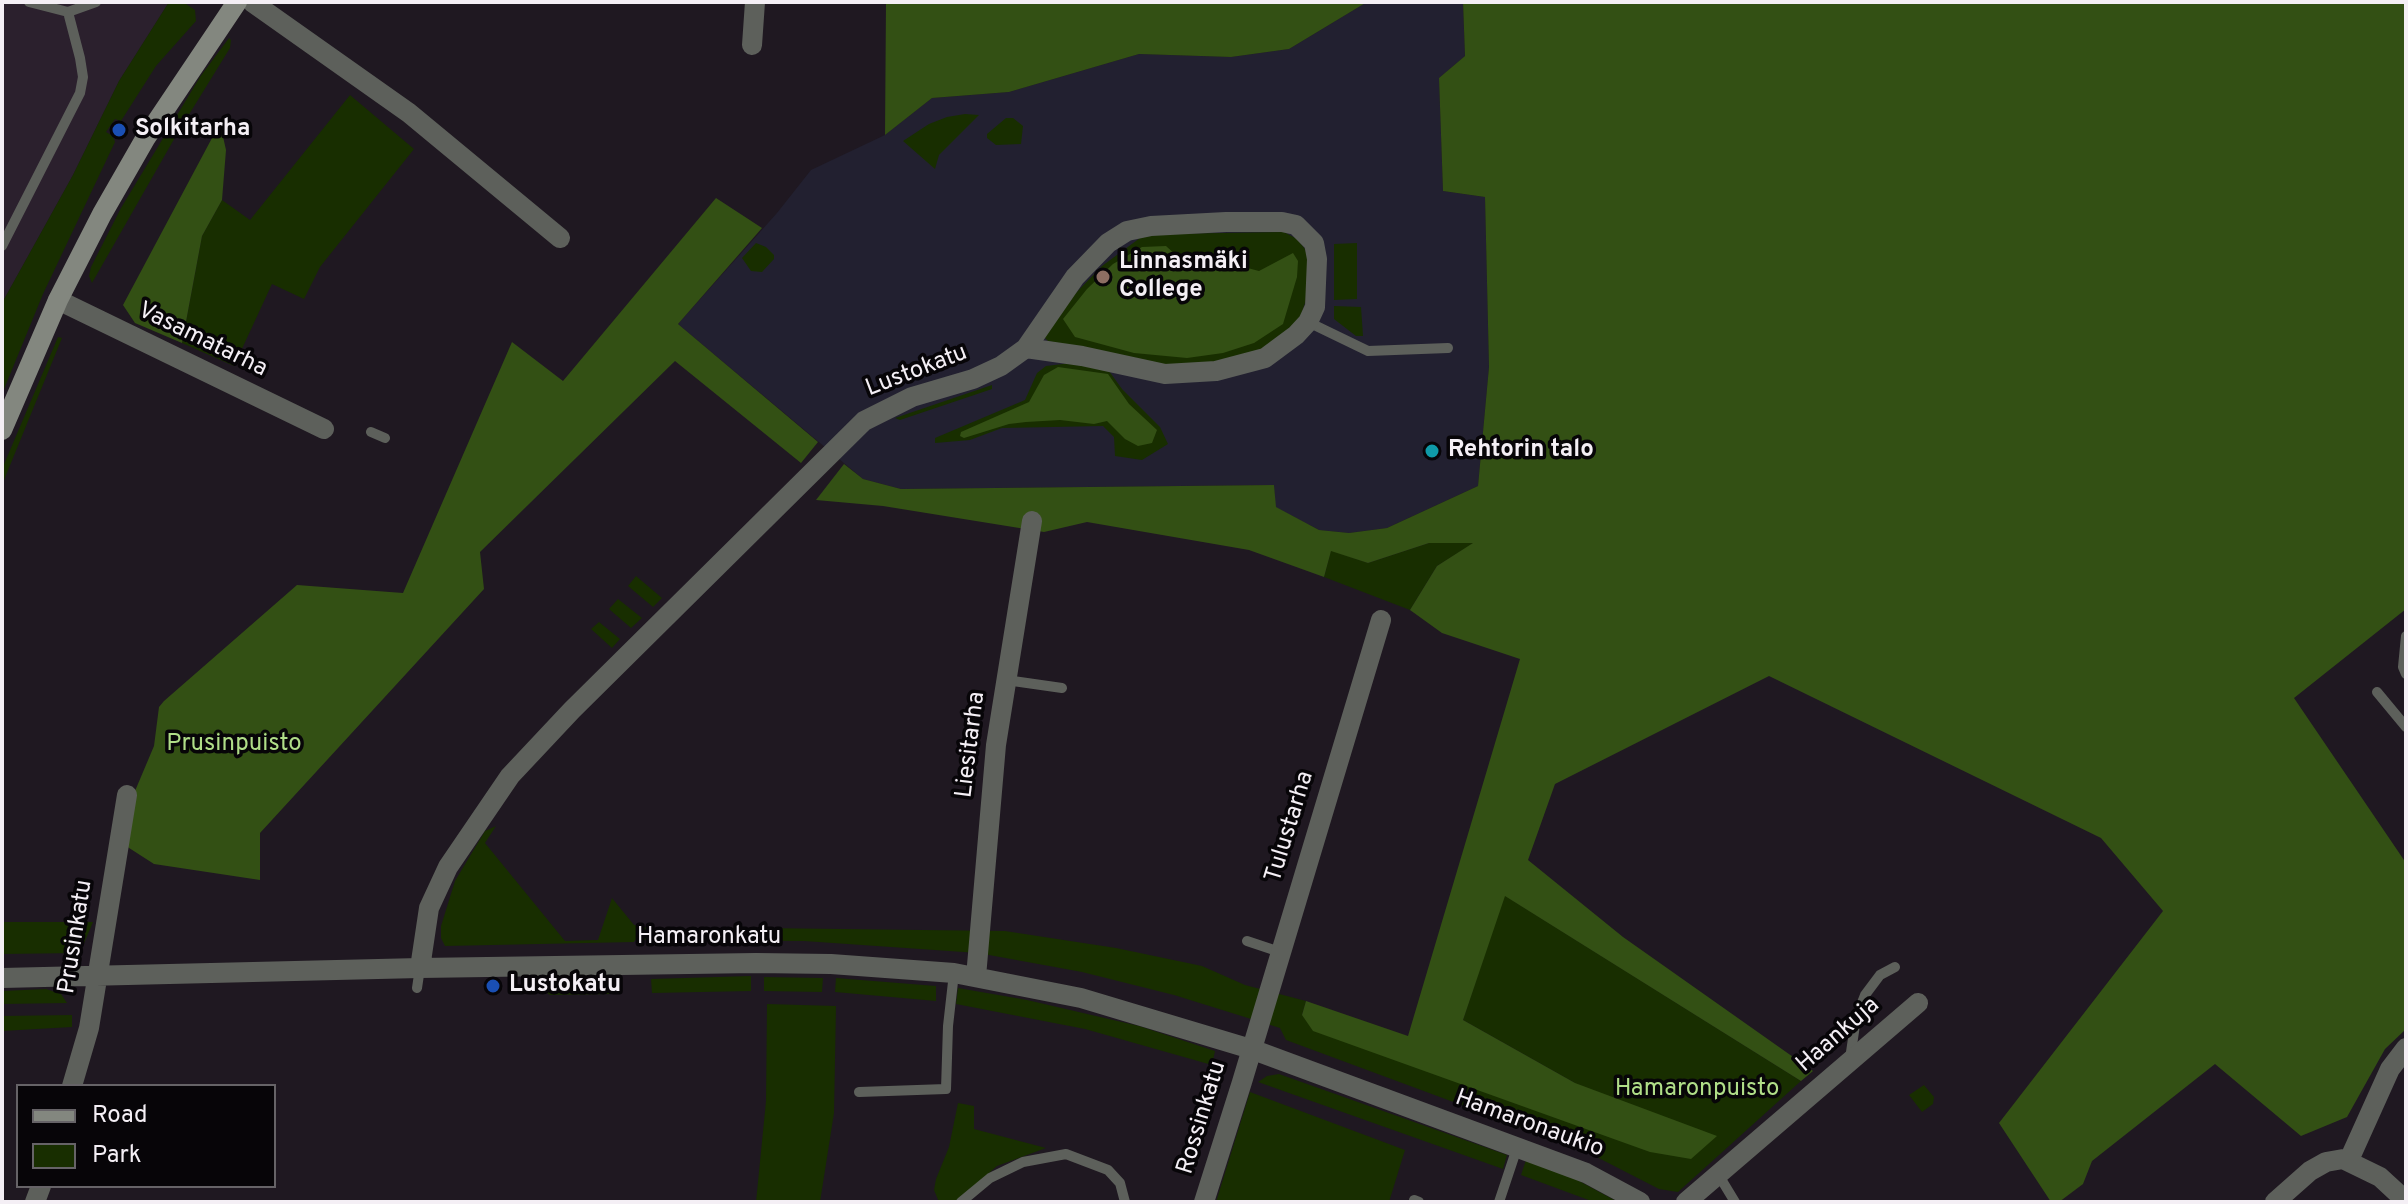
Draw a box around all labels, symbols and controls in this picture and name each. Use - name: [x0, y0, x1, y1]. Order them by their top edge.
- place label: Solkitarha: [135, 116, 250, 144]
- marker: Solkitarha: [110, 121, 128, 139]
- place label: Linnasmäki College: [1119, 249, 1248, 305]
- marker: Linnasmäki College: [1094, 268, 1112, 286]
- street label: Vasamatarha: [133, 297, 271, 385]
- street label: Lustokatu: [862, 339, 972, 405]
- place label: Rehtorin talo: [1448, 437, 1594, 465]
- marker: Rehtorin talo: [1423, 442, 1441, 460]
- street label: Liesitarha: [951, 690, 993, 800]
- park label: Prusinpuisto: [166, 731, 302, 759]
- street label: Tulustarha: [1260, 768, 1322, 886]
- street label: Prusinkatu: [54, 878, 100, 996]
- street label: Hamaronkatu: [637, 924, 781, 952]
- place label: Lustokatu: [509, 972, 621, 1000]
- marker: Lustokatu: [484, 977, 502, 995]
- street label: Haankuja: [1792, 992, 1886, 1080]
- street label: Rossinkatu: [1172, 1058, 1234, 1178]
- park label: Hamaronpuisto: [1615, 1076, 1779, 1104]
- legend: [16, 1084, 276, 1188]
- street label: Hamaronaukio: [1451, 1085, 1607, 1165]
- text: Road: [92, 1101, 148, 1131]
- text: Park: [92, 1141, 142, 1171]

